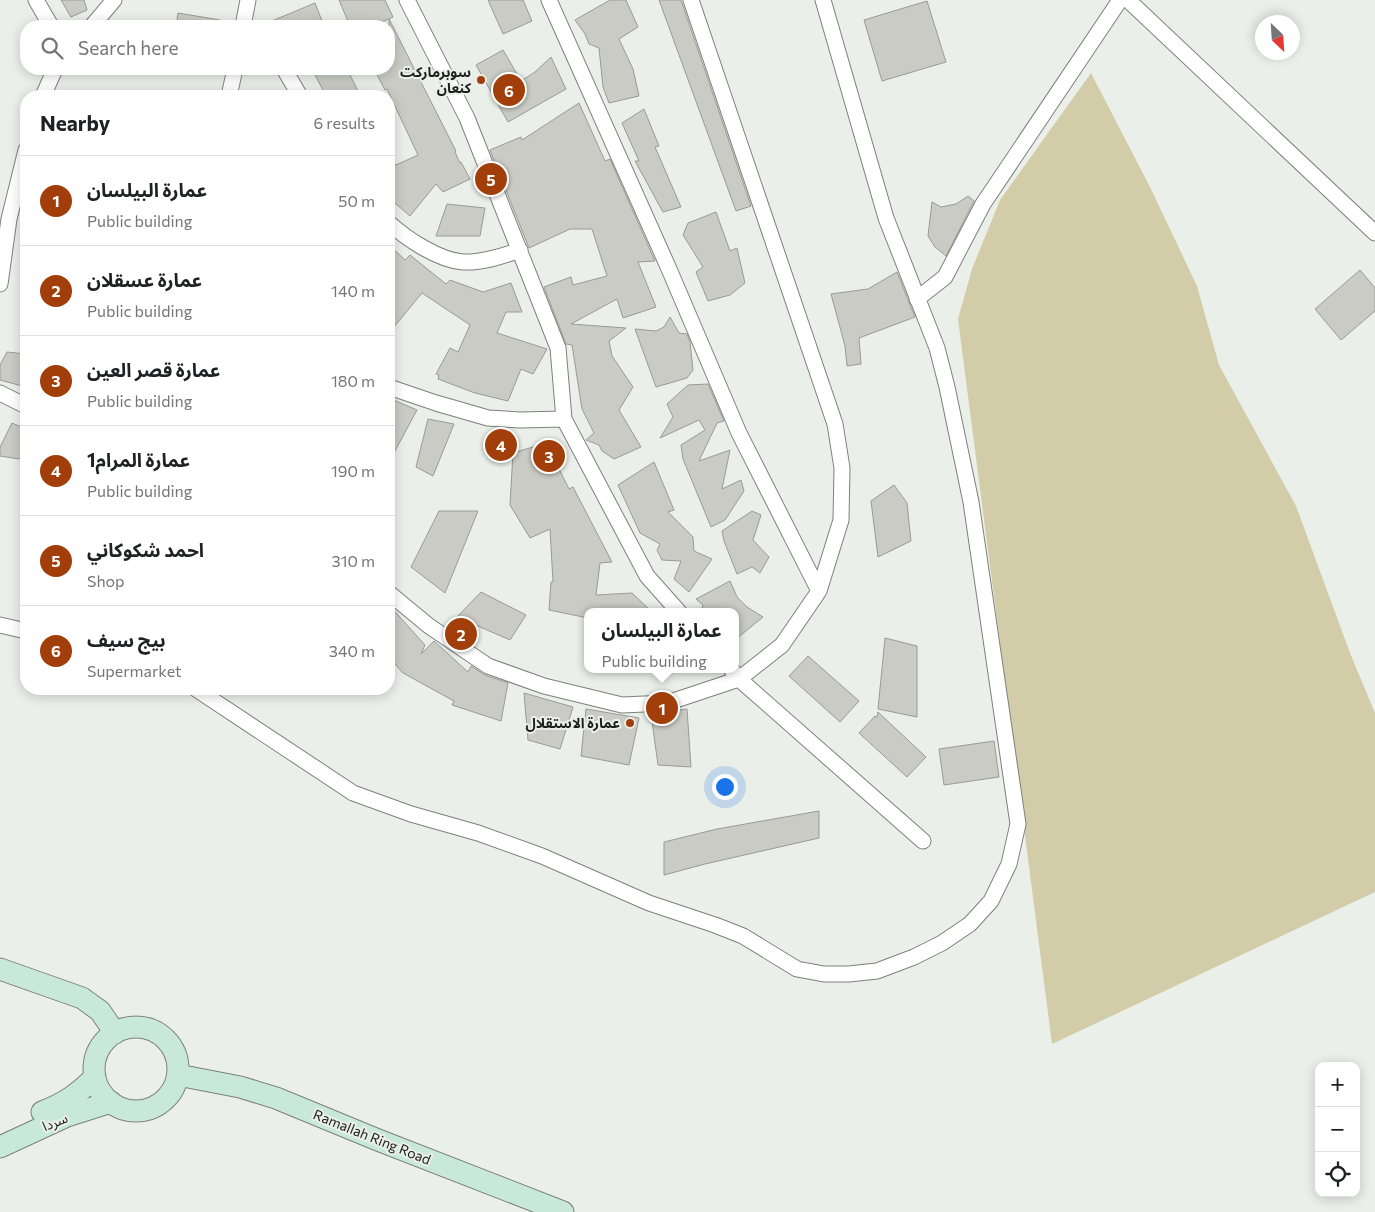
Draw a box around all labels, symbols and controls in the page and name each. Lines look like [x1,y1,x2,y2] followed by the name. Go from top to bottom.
[1255,15,1300,60] north arrow
[20,20,395,75] search box
[38,34,66,62] icon: search
[78,36,178,59] text: Search here
[400,63,472,96] place label: سوبرماركت كنعان
[493,71,525,109] pin: 6
[475,74,487,86] marker: سوبرماركت كنعان
[40,110,110,135] text: Nearby
[314,113,375,132] text: 6 results
[475,160,507,198] pin: 5
[87,178,207,201] text: عمارة البيلسان
[52,191,60,210] text: 1
[338,191,375,210] text: 50 m
[87,211,192,230] text: Public building
[87,268,202,291] text: عمارة عسقلان
[51,281,61,300] text: 2
[331,281,375,300] text: 140 m
[87,301,192,320] text: Public building
[87,358,220,381] text: عمارة قصر العين
[51,371,61,390] text: 3
[331,371,375,390] text: 180 m
[87,391,192,410] text: Public building
[485,426,517,464] pin: 4
[533,437,565,475] pin: 3
[87,448,190,471] text: عمارة المرام1
[51,461,61,480] text: 4
[331,461,375,480] text: 190 m
[87,481,192,500] text: Public building
[87,538,204,561] text: احمد شكوكاني
[51,551,61,570] text: 5
[332,551,375,570] text: 310 m
[87,571,125,590] text: Shop
[584,608,739,673] popup
[445,615,477,653] pin: 2
[602,618,722,641] text: عمارة البيلسان
[87,628,165,651] text: بيج سيف
[51,641,61,660] text: 6
[329,641,375,660] text: 340 m
[602,651,707,670] text: Public building
[87,661,182,680] text: Supermarket
[646,689,678,727] pin: 1
[526,714,620,732] place label: عمارة الاستقلال
[624,717,636,729] marker: عمارة الاستقلال
[712,774,738,800] your location
[1315,1062,1360,1197] map controls
[1315,1062,1360,1107] button: +
[311,1105,433,1168] street label: Ramallah Ring Road
[1315,1107,1360,1152] button: −
[40,1109,70,1135] street label: سردا
[1315,1152,1360,1197] button: locate

